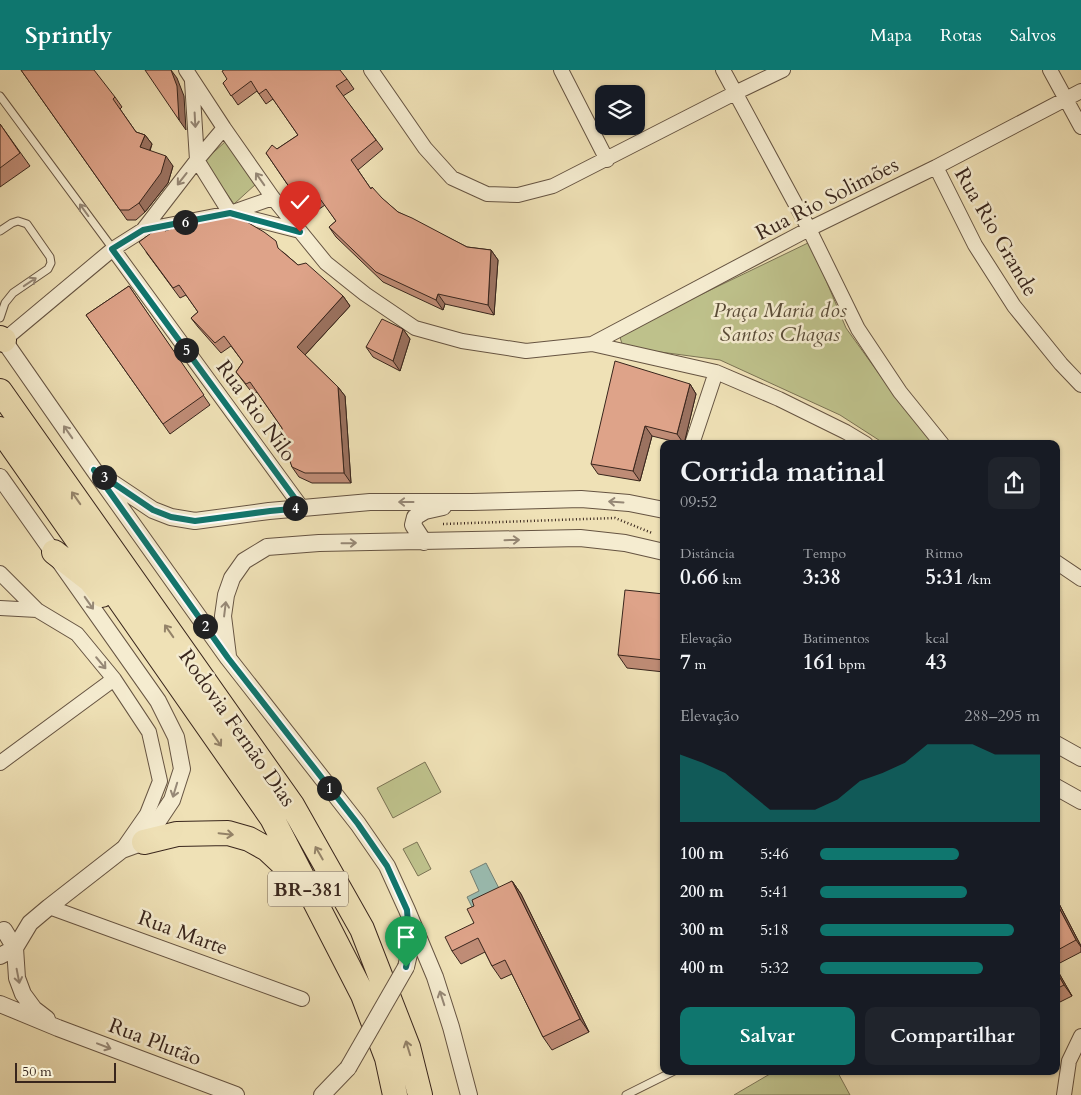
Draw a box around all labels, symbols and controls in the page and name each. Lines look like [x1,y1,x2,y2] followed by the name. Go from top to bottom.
[25,19,112,52] text: Sprintly
[870,23,912,48] text: Mapa
[940,23,982,48] text: Rotas
[1010,23,1056,48] text: Salvos
[595,85,645,135] map controls
[595,85,645,135] button: layers
[190,112,199,128] one-way arrow
[750,150,904,248] street label: Rua Rio Solimões
[947,162,1045,302] street label: Rua Rio Grande
[177,172,187,186] one-way arrow
[255,172,265,186] one-way arrow
[279,181,321,232] pin
[286,188,314,216] icon: check
[78,204,89,217] one-way arrow
[172,210,198,234] pin: 6
[182,213,189,232] text: 6
[22,277,36,287] one-way arrow
[713,296,847,349] park label: Praça Maria dos Santos Chagas
[174,338,198,362] pin: 5
[183,341,190,360] text: 5
[209,354,303,468] street label: Rua Rio Nilo
[63,426,73,440] one-way arrow
[680,453,885,491] text: Corrida matinal
[988,457,1040,509] button: share
[92,464,116,490] pin: 3
[101,468,108,487] text: 3
[680,491,717,513] text: 09:52
[71,492,81,506] one-way arrow
[282,496,308,520] pin: 4
[398,497,414,507] one-way arrow
[608,497,624,506] one-way arrow
[292,499,299,518] text: 4
[504,535,520,545] one-way arrow
[341,538,357,548] one-way arrow
[680,544,735,563] text: Distância
[803,544,846,563] text: Tempo
[925,544,963,563] text: Ritmo
[680,563,718,592] text: 0.66
[803,563,841,592] text: 3:38
[925,563,964,592] text: 5:31
[718,570,741,589] text: km
[964,570,991,589] text: /km
[84,595,94,609] one-way arrow
[220,602,230,618] one-way arrow
[192,614,218,638] pin: 2
[202,617,209,636] text: 2
[164,624,174,638] one-way arrow
[680,629,732,648] text: Elevação
[803,629,869,648] text: Batimentos
[925,629,949,648] text: kcal
[172,644,302,812] street label: Rodovia Fernão Dias
[680,648,691,677] text: 7
[803,648,835,677] text: 161
[925,648,947,677] text: 43
[691,655,706,674] text: m
[835,655,866,674] text: bpm
[95,656,106,669] one-way arrow
[680,705,739,727] text: Elevação
[964,705,1040,727] text: 288–295 m
[212,732,222,746] one-way arrow
[316,776,342,800] pin: 1
[326,779,333,798] text: 1
[170,782,180,798] one-way arrow
[218,829,234,839] one-way arrow
[680,843,724,865] text: 100 m
[760,843,789,865] text: 5:46
[314,845,324,860] one-way arrow
[268,872,348,906] road number: BR-381
[680,881,724,903] text: 200 m
[760,881,789,903] text: 5:41
[134,903,232,963] street label: Rua Marte
[385,916,427,967] pin
[680,919,724,941] text: 300 m
[760,919,789,941] text: 5:18
[392,923,420,951] icon: arrive
[680,957,724,979] text: 400 m
[760,957,789,979] text: 5:32
[13,967,23,983] one-way arrow
[436,990,446,1006] one-way arrow
[680,1007,855,1065] button: Salvar
[865,1007,1040,1065] button: Compartilhar
[104,1011,206,1073] street label: Rua Plutão
[402,1040,412,1056] one-way arrow
[96,1042,111,1051] one-way arrow
[15,1060,116,1083] scale bar
[22,1062,52,1081] text: 50 m

